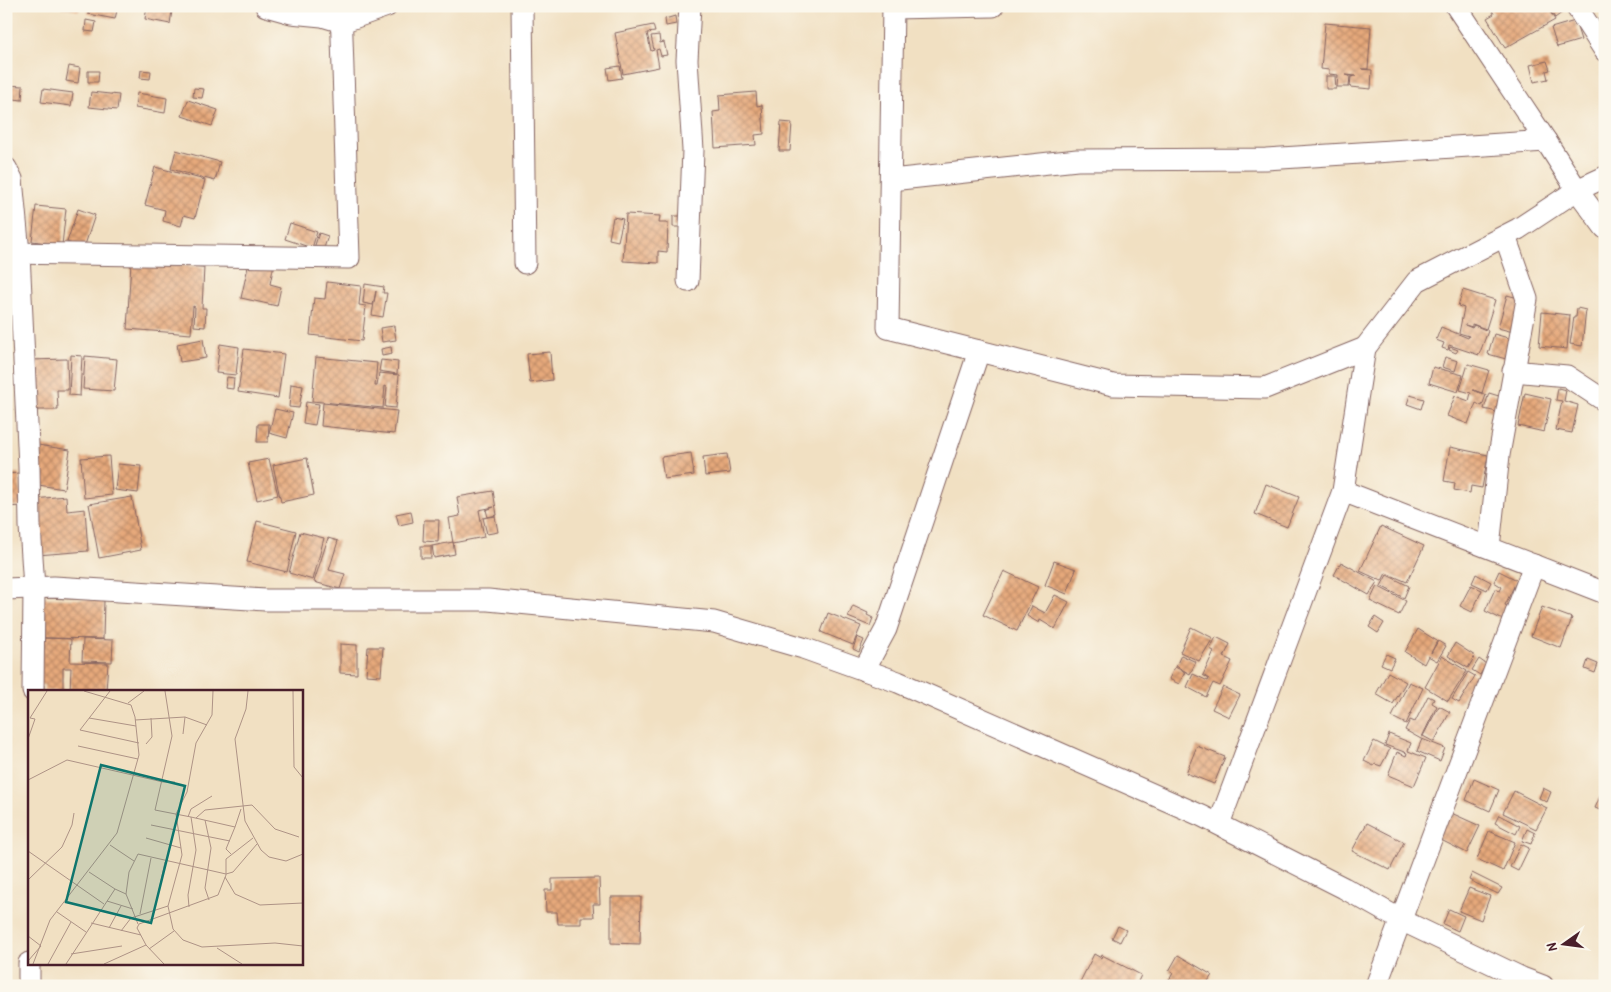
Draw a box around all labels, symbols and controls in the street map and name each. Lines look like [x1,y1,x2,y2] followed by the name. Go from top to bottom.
[28,690,302,964] inset map
[1538,920,1588,970] north arrow
[1541,941,1561,953] text: N

